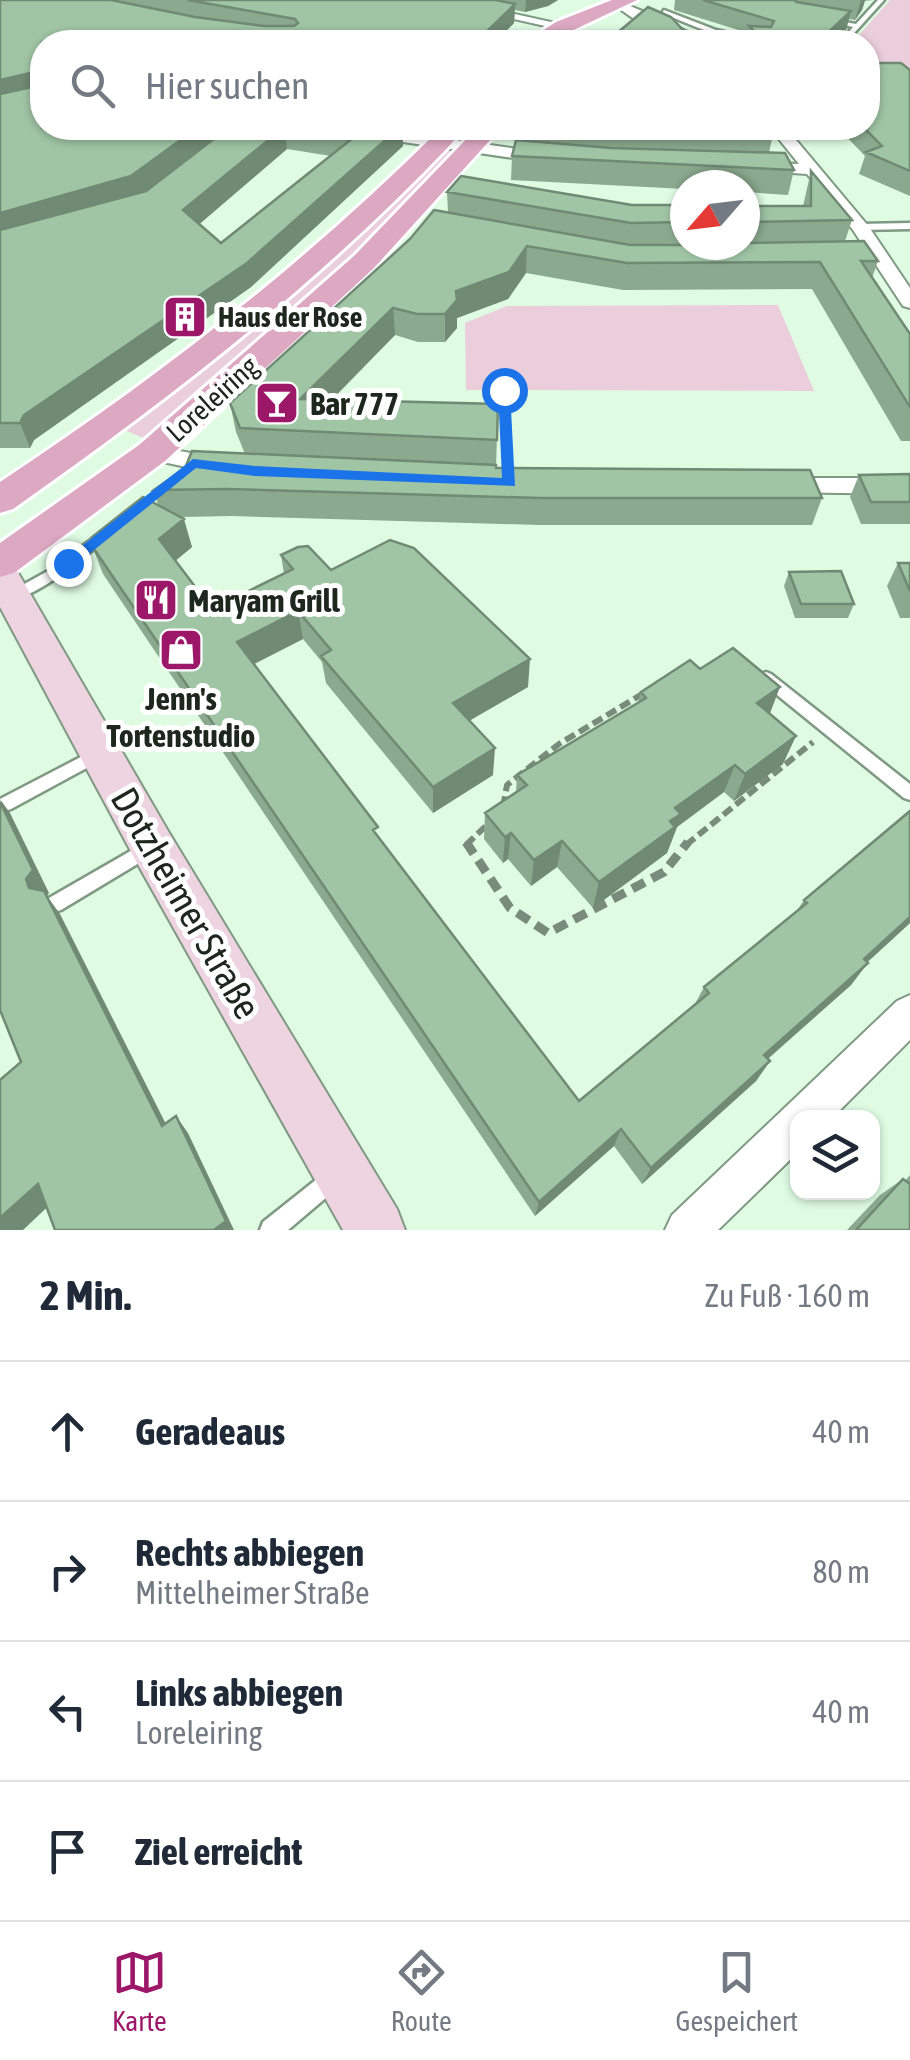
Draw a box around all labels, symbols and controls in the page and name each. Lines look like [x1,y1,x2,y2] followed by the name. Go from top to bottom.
[30,30,880,140] search box
[65,58,120,113] icon: search
[145,64,309,107] text: Hier suchen
[670,170,760,260] north arrow
[162,294,208,340] building icon: Haus der Rose
[218,301,362,333] place label: Haus der Rose
[160,350,264,448] street label: Loreleiring
[482,368,528,414] route start
[254,380,300,426] bar icon: Bar 777
[310,385,399,422] place label: Bar 777
[46,541,92,587] route end
[133,577,179,623] restaurant icon: Maryam Grill
[188,582,340,619] place label: Maryam Grill
[158,627,204,673] shop icon: Jenn's Tortenstudio
[107,680,255,754] place label: Jenn's Tortenstudio
[103,780,269,1026] street label: Dotzheimer Straße
[790,1110,880,1200] map controls
[790,1110,880,1200] button: layers
[40,1271,131,1319] text: 2 Min.
[705,1277,870,1314] text: Zu Fuß · 160 m
[40,1404,95,1459] icon: ahead
[135,1410,285,1453] text: Geradeaus
[812,1413,870,1450] text: 40 m
[135,1531,364,1574] text: Rechts abbiegen
[40,1544,95,1599] icon: right
[812,1553,870,1590] text: 80 m
[135,1574,370,1611] text: Mittelheimer Straße
[135,1671,343,1714] text: Links abbiegen
[40,1684,95,1739] icon: left
[812,1693,870,1730] text: 40 m
[135,1714,263,1751] text: Loreleiring
[40,1824,95,1879] icon: arrive
[135,1830,302,1873] text: Ziel erreicht
[112,1945,167,2037] tab: Karte
[391,1945,452,2037] tab: Route
[676,1945,798,2037] tab: Gespeichert

